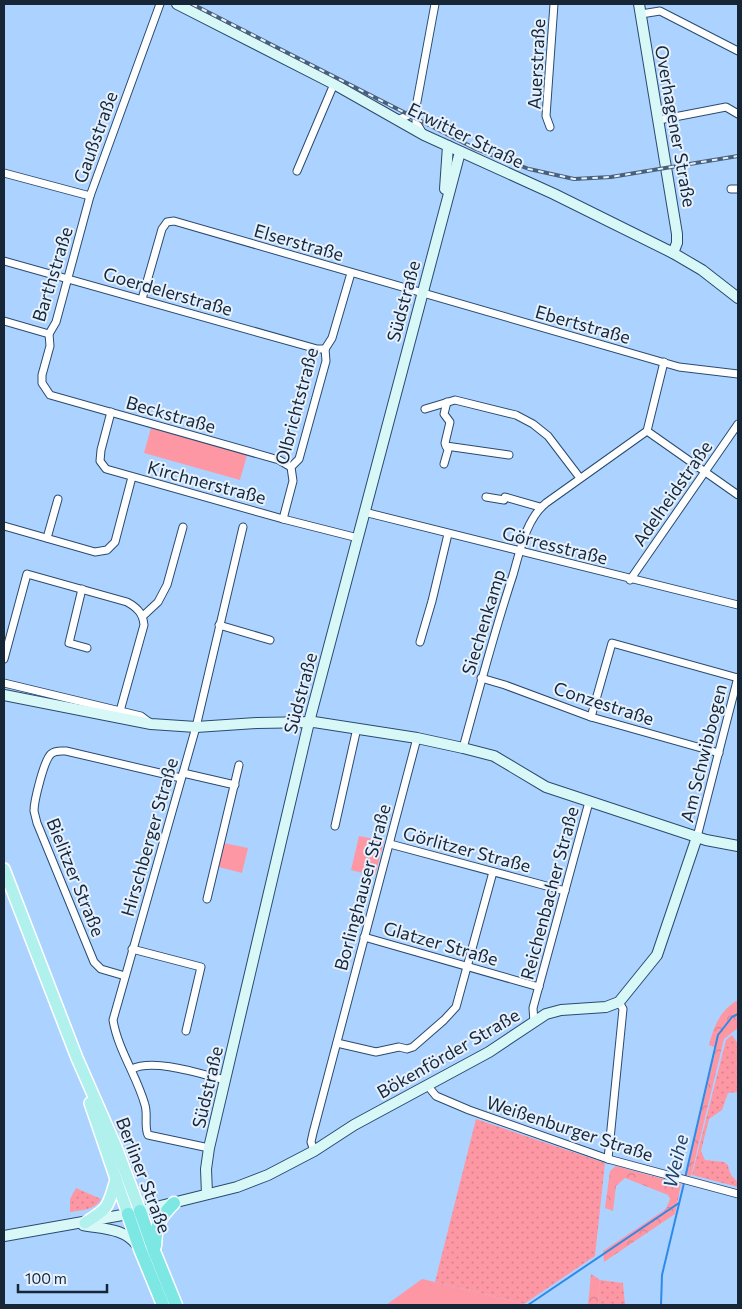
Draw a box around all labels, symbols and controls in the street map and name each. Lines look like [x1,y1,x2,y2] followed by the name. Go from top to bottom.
[523,18,549,110] street label: Auerstraße
[651,43,701,209] street label: Overhagener Straße
[68,88,122,186] street label: Gaußstraße
[404,97,528,173] street label: Erwitter Straße
[252,219,346,265] street label: Elserstraße
[27,224,77,324] street label: Barthstraße
[382,258,424,344] street label: Südstraße
[101,262,235,320] street label: Goerdelerstraße
[533,300,633,348] street label: Ebertstraße
[270,345,322,467] street label: Olbrichtstraße
[124,391,218,437] street label: Beckstraße
[628,436,716,550] street label: Adelheidstraße
[145,456,269,508] street label: Kirchnerstraße
[500,521,610,569] street label: Görresstraße
[457,567,509,677] street label: Siechenkamp
[279,650,321,736] street label: Südstraße
[551,676,657,730] street label: Conzestraße
[675,682,731,824] street label: Am Schwibbogen
[116,755,182,919] street label: Hirschberger Straße
[329,801,395,973] street label: Borlinghauser Straße
[515,804,583,982] street label: Reichenbacher Straße
[42,814,110,940] street label: Bielitzer Straße
[401,821,533,877] street label: Görlitzer Straße
[381,916,501,970] street label: Glatzer Straße
[373,1003,523,1103] street label: Bökenförder Straße
[187,1044,227,1130] street label: Südstraße
[484,1091,656,1165] street label: Weißenburger Straße
[112,1114,176,1236] street label: Berliner Straße
[658,1132,692,1190] water label: Weihe
[18,1262,106,1294] scale bar
[25,1269,67,1287] text: 100 m

